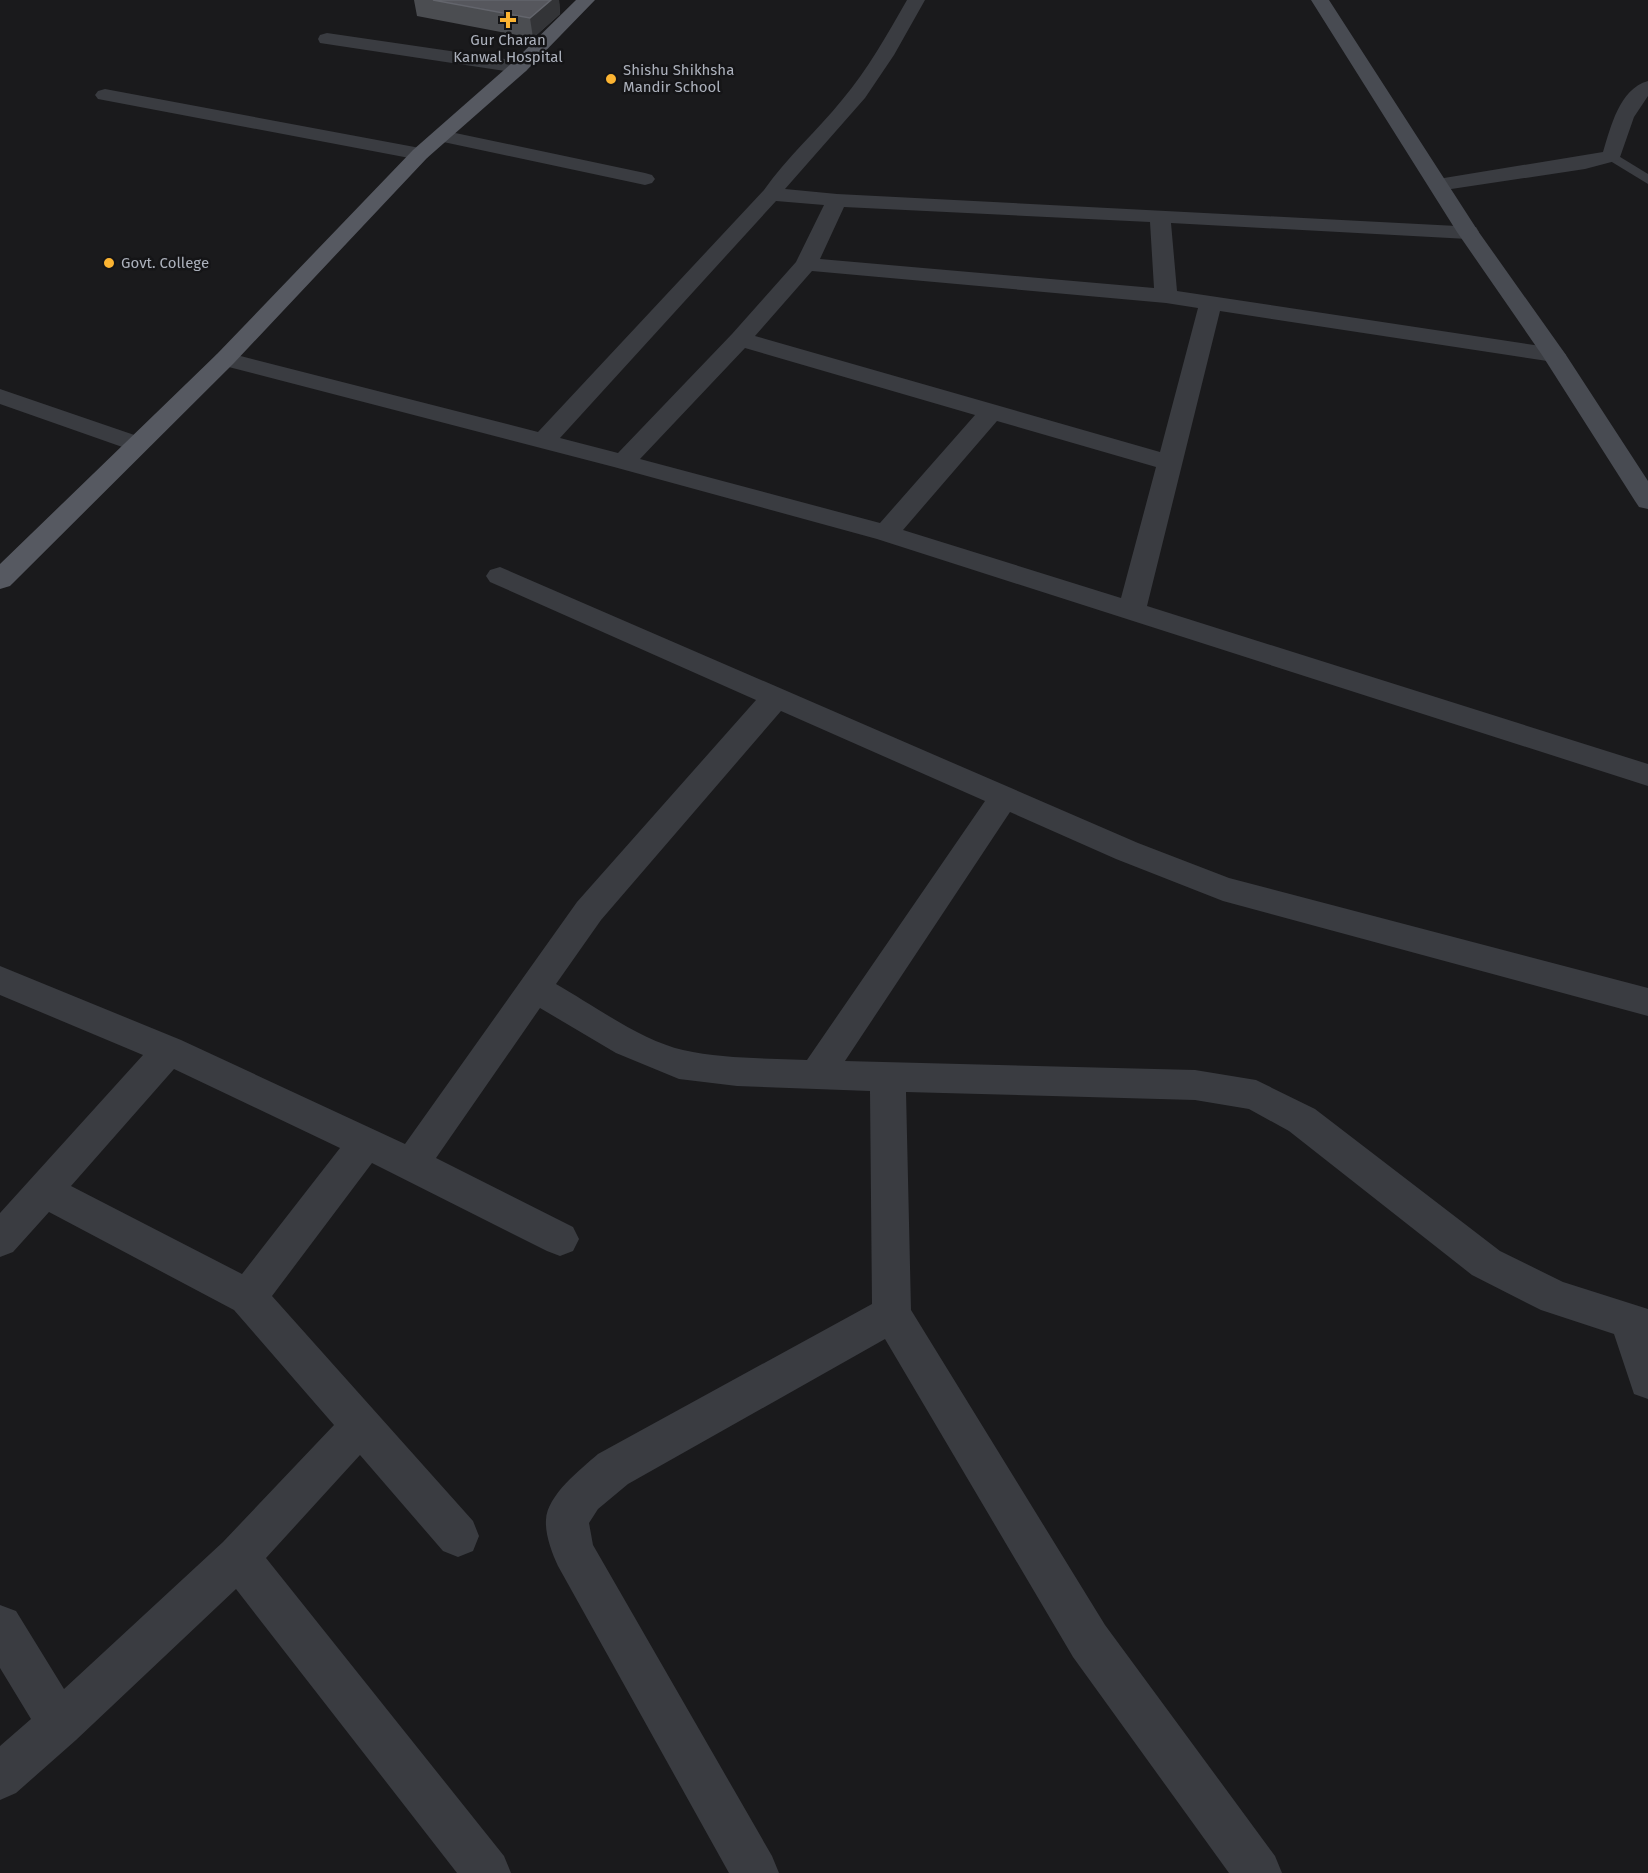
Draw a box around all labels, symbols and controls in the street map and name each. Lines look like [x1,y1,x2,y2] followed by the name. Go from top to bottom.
[499,11,517,29] marker: Gur Charan Kanwal Hospital
[453,31,563,66] place label: Gur Charan Kanwal Hospital
[623,61,734,96] place label: Shishu Shikhsha Mandir School
[604,72,618,86] marker: Shishu Shikhsha Mandir School
[121,254,209,272] place label: Govt. College
[102,256,116,270] marker: Govt. College

